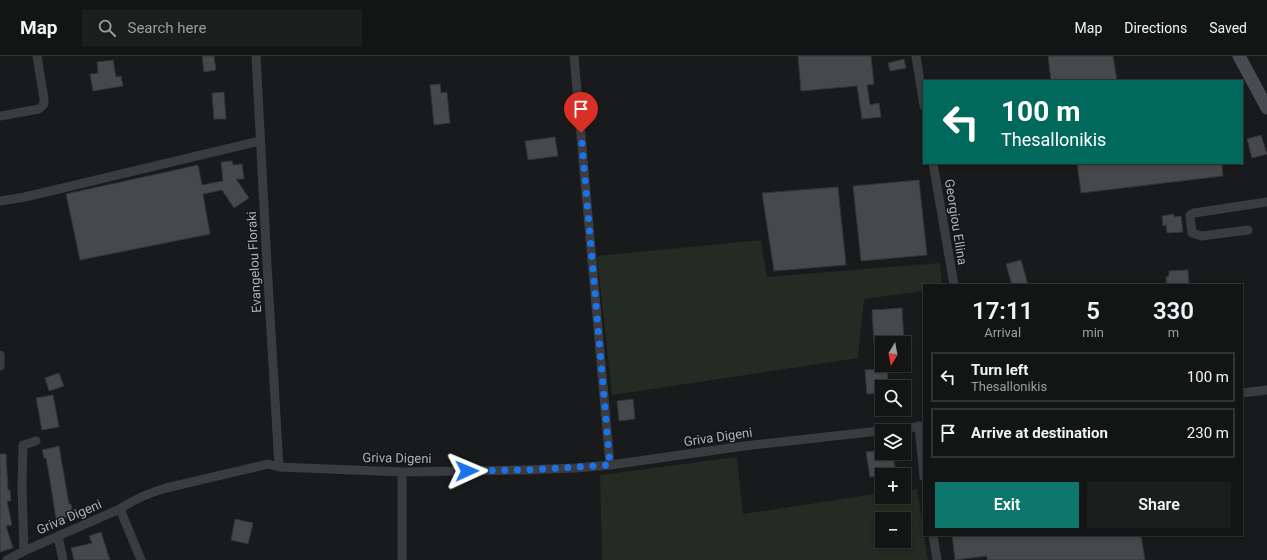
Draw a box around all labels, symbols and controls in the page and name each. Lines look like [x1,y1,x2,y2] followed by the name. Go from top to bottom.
[82,10,362,46] search box
[20,16,58,39] text: Map
[96,17,118,39] icon: search
[128,19,206,37] text: Search here
[1075,20,1102,36] text: Map
[1124,20,1187,36] text: Directions
[1209,20,1247,36] text: Saved
[564,92,598,133] pin
[1001,95,1080,128] text: 100 m
[935,96,987,148] icon: left
[570,98,592,120] icon: arrive
[1001,129,1106,150] text: Thesallonikis
[942,178,970,266] street label: Georgiou Ellina
[244,211,264,313] street label: Evangelou Floraki
[972,297,1033,325] text: 17:11
[1086,297,1100,325] text: 5
[1153,297,1194,325] text: 330
[984,325,1021,340] text: Arrival
[1082,325,1104,340] text: min
[1168,325,1179,340] text: m
[875,336,911,372] north arrow
[875,336,911,548] map controls
[971,361,1028,379] text: Turn left
[937,366,959,388] icon: left
[1187,368,1229,386] text: 100 m
[971,379,1047,394] text: Thesallonikis
[875,380,911,416] button: search
[937,422,959,444] icon: arrive
[875,424,911,460] button: layers
[971,424,1108,442] text: Arrive at destination
[1187,424,1229,442] text: 230 m
[683,425,753,449] street label: Griva Digeni
[362,450,432,466] street label: Griva Digeni
[446,450,488,492] position arrow
[875,468,911,504] button: +
[935,482,1079,528] button: Exit
[1087,482,1231,528] button: Share
[34,497,104,537] street label: Griva Digeni
[875,512,911,548] button: −

